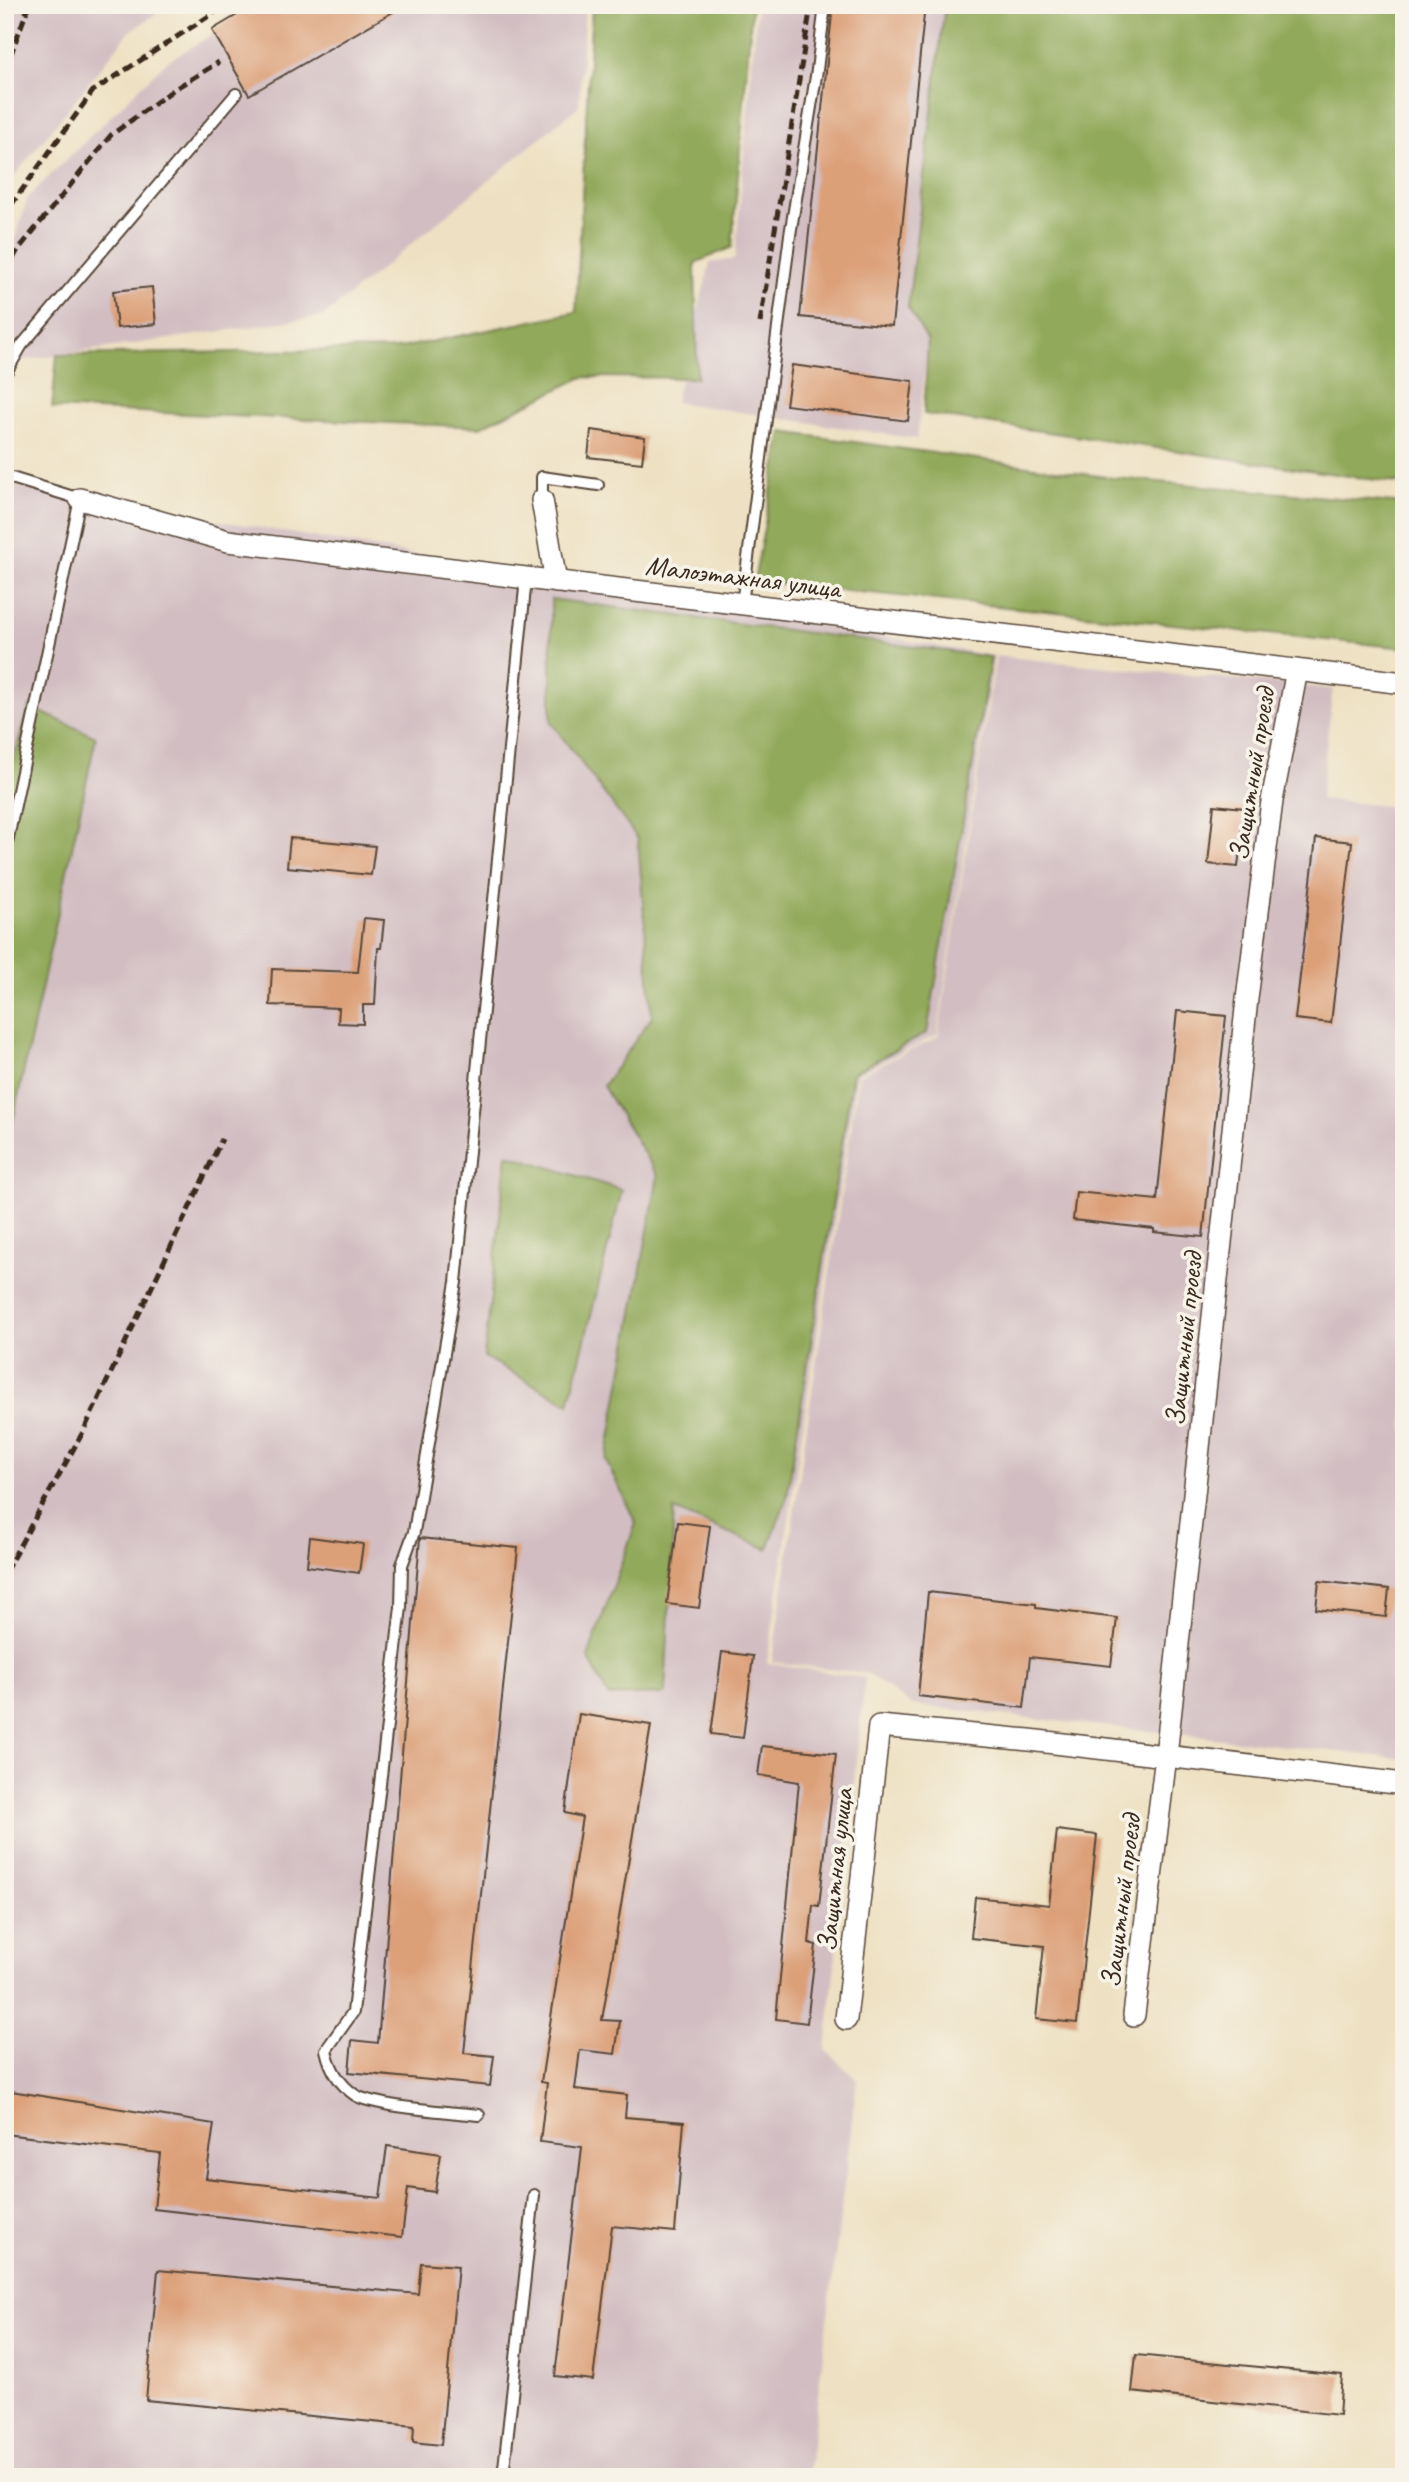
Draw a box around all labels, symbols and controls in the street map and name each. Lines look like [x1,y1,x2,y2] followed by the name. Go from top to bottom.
[644,547,845,606] street label: Малоэтажная улица
[1221,682,1283,863] street label: Защитный проезд
[1157,1247,1210,1428] street label: Защитный проезд
[809,1785,861,1953] street label: Защитная улица
[1092,1809,1149,1990] street label: Защитный проезд

